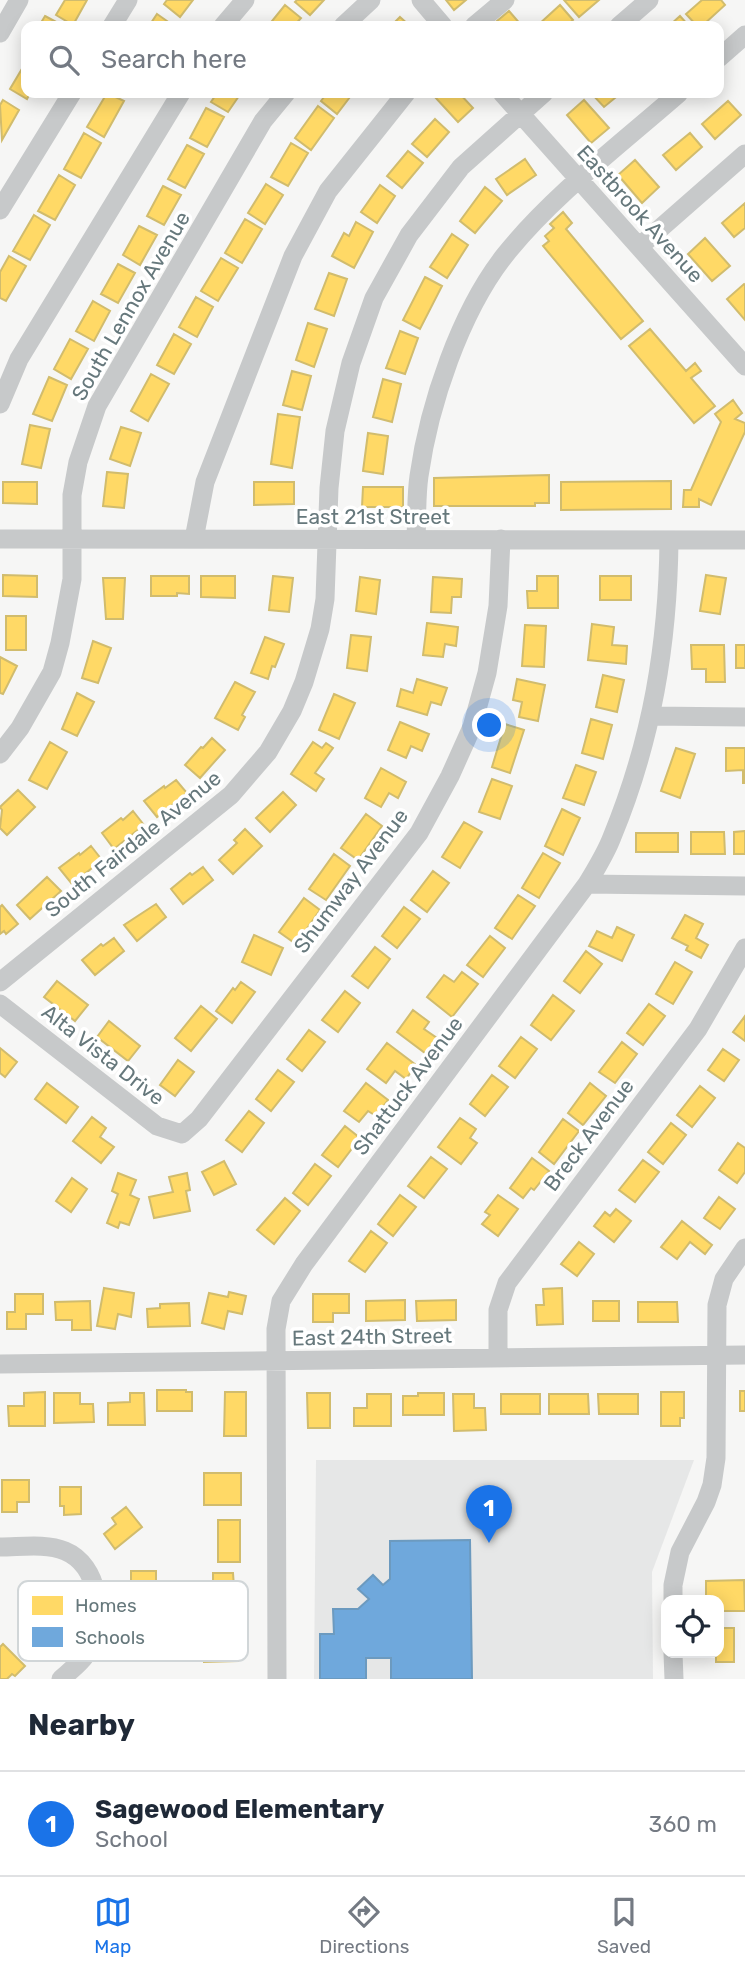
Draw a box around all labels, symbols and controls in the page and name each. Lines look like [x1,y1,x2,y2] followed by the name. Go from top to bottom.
[21,21,724,98] search box
[45,41,83,79] icon: search
[101,44,247,75] text: Search here
[572,140,709,288] street label: Eastbrook Avenue
[66,207,195,405] street label: South Lennox Avenue
[296,504,450,529] street label: East 21st Street
[472,708,506,742] your location
[40,765,226,922] street label: South Fairdale Avenue
[288,804,413,958] street label: Shumway Avenue
[37,999,170,1110] street label: Alta Vista Drive
[347,1012,468,1160] street label: Shattuck Avenue
[538,1074,639,1196] street label: Breck Avenue
[292,1323,452,1350] street label: East 24th Street
[466,1485,512,1543] pin: 1
[18,1581,248,1661] legend
[75,1594,137,1617] text: Homes
[661,1595,724,1658] map controls
[661,1595,724,1658] button: locate
[75,1626,145,1649] text: Schools
[28,1707,135,1743] text: Nearby
[95,1794,384,1825] text: Sagewood Elementary
[45,1810,57,1838] text: 1
[649,1810,717,1838] text: 360 m
[95,1825,168,1853] text: School
[94,1893,132,1958] tab: Map
[319,1893,409,1958] tab: Directions
[597,1893,651,1958] tab: Saved

